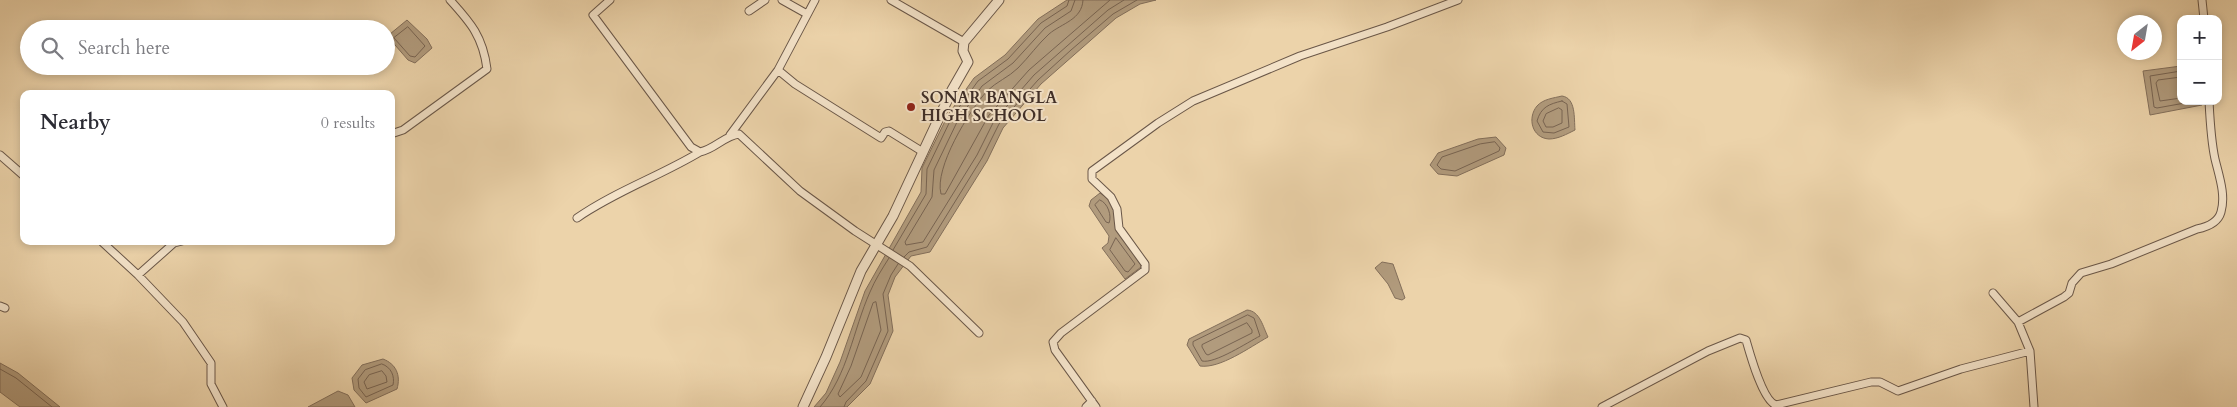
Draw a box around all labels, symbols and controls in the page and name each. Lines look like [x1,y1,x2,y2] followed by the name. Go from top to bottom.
[2117,15,2162,60] north arrow
[2177,15,2222,105] map controls
[2177,15,2222,60] button: +
[20,20,395,75] search box
[38,34,66,62] icon: search
[78,35,170,61] text: Search here
[2177,60,2222,105] button: −
[921,87,1057,127] place label: SONAR BANGLA HIGH SCHOOL
[905,101,917,113] marker: SONAR BANGLA HIGH SCHOOL
[40,108,111,137] text: Nearby
[321,112,375,134] text: 0 results

